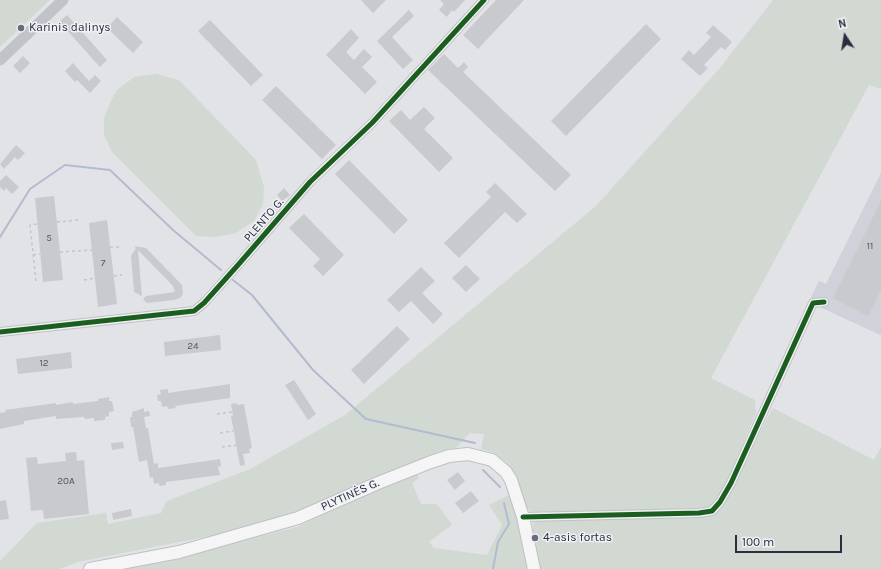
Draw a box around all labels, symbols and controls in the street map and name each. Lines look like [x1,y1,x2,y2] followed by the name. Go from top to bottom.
[825,16,865,56] north arrow
[837,17,848,31] text: N
[29,21,111,35] place label: Karinis dalinys
[16,23,26,33] marker: Karinis dalinys
[241,195,287,245] street label: PLENTO G.
[46,232,52,244] house number: 5
[867,240,873,252] house number: 11
[101,257,105,269] house number: 7
[187,340,199,352] house number: 24
[39,357,49,369] house number: 12
[57,475,75,487] house number: 20A
[319,476,381,514] street label: PLYTINĖS G.
[737,527,844,553] scale bar
[543,531,612,545] place label: 4-asis fortas
[530,533,540,543] marker: 4-asis fortas
[742,535,774,549] text: 100 m

